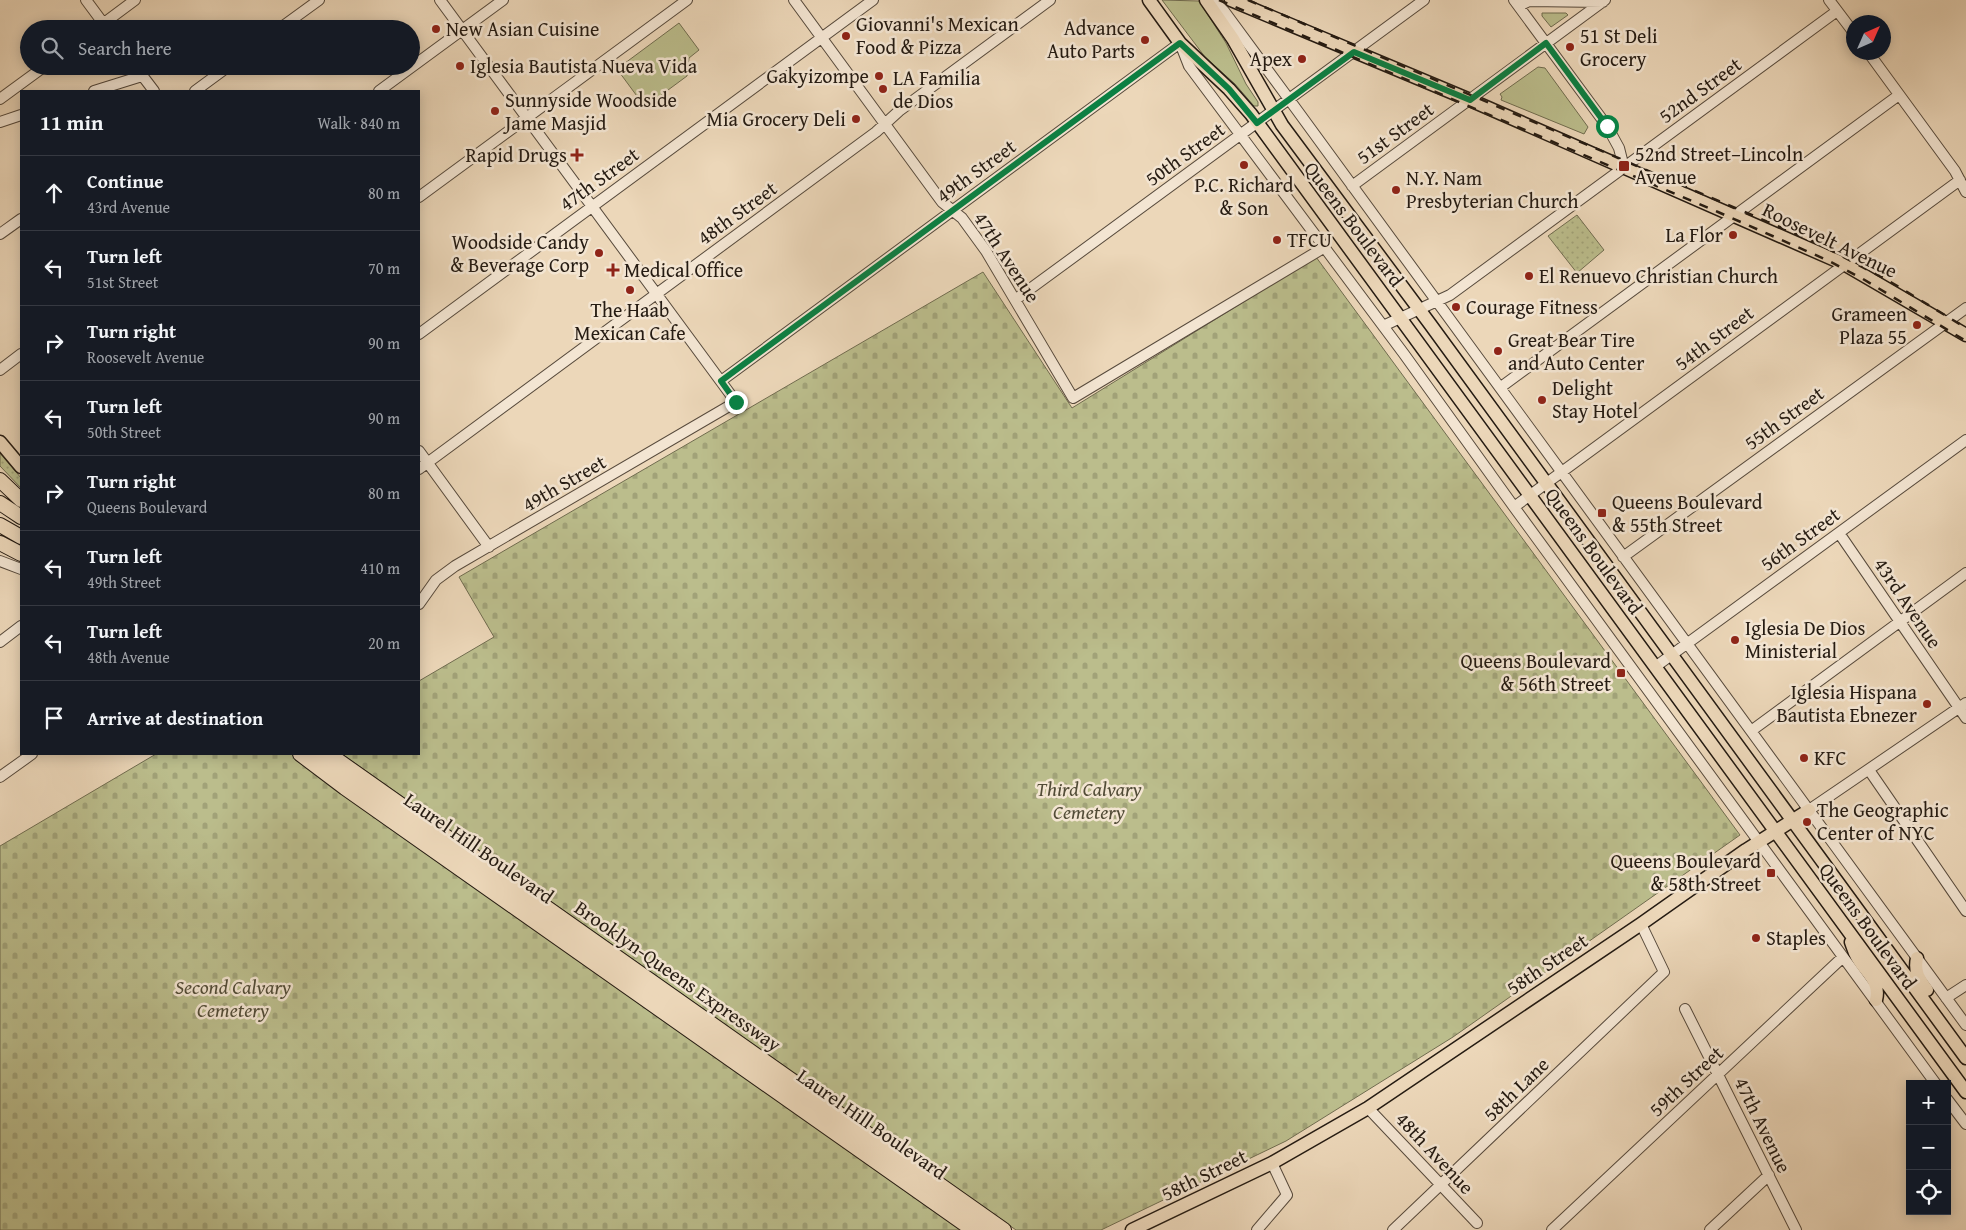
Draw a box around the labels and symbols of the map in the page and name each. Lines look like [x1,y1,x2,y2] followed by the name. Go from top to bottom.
[856,9,1019,61] place label: Giovanni's Mexican Food & Pizza
[1047,13,1135,65] place label: Advance Auto Parts
[446,14,599,43] place label: New Asian Cuisine
[1846,15,1891,60] north arrow
[1580,21,1658,73] place label: 51 St Deli Grocery
[430,23,442,35] marker: New Asian Cuisine
[840,30,852,42] marker: Giovanni's Mexican Food & Pizza
[1139,34,1151,46] marker: Advance Auto Parts
[1564,41,1576,53] marker: 51 St Deli Grocery
[1250,44,1293,73] place label: Apex
[1652,50,1747,130] street label: 52nd Street
[470,51,698,80] place label: Iglesia Bautista Nueva Vida
[1296,53,1308,65] marker: Apex
[454,60,466,72] marker: Iglesia Bautista Nueva Vida
[767,61,869,90] place label: Gakyizompe
[893,63,981,115] place label: LA Familia de Dios
[873,70,885,82] marker: Gakyizompe
[877,83,889,95] marker: LA Familia de Dios
[502,85,677,137] place label: Sunnyside Woodside Jame Masjid
[1350,95,1439,171] street label: 51st Street
[707,104,846,133] place label: Mia Grocery Deli
[489,105,501,117] marker: Sunnyside Woodside Jame Masjid
[850,113,862,125] marker: Mia Grocery Deli
[1139,115,1231,193] street label: 50th Street
[1596,115,1619,138] route start
[930,132,1022,210] street label: 49th Street
[1635,139,1803,191] place label: 52nd Street–Lincoln Avenue
[465,140,567,169] place label: Rapid Drugs
[553,140,645,218] street label: 47th Street
[571,149,583,161] marker: Rapid Drugs
[1298,155,1411,293] street label: Queens Boulevard
[1238,159,1250,171] marker: P.C. Richard & Son
[1617,159,1631,173] marker: 52nd Street–Lincoln Avenue
[1406,163,1578,215] place label: N.Y. Nam Presbyterian Church
[1195,170,1294,222] place label: P.C. Richard & Son
[691,174,783,252] street label: 48th Street
[1390,184,1402,196] marker: N.Y. Nam Presbyterian Church
[1758,194,1902,285] street label: Roosevelt Avenue
[967,205,1048,308] street label: 47th Avenue
[1666,220,1723,249] place label: La Flor
[1287,225,1332,254] place label: TFCU
[450,227,589,279] place label: Woodside Candy & Beverage Corp
[1727,229,1739,241] marker: La Flor
[1271,234,1283,246] marker: TFCU
[593,247,605,259] marker: Woodside Candy & Beverage Corp
[624,255,743,284] place label: Medical Office
[1539,261,1778,290] place label: El Renuevo Christian Church
[606,263,620,277] marker: Medical Office
[1523,270,1535,282] marker: El Renuevo Christian Church
[624,284,636,296] marker: The Haab Mexican Cafe
[1466,292,1598,321] place label: Courage Fitness
[574,295,686,347] place label: The Haab Mexican Cafe
[1668,298,1759,377] street label: 54th Street
[1831,299,1907,351] place label: Grameen Plaza 55
[1450,301,1462,313] marker: Courage Fitness
[1911,319,1923,331] marker: Grameen Plaza 55
[1508,325,1645,377] place label: Great Bear Tire and Auto Center
[1492,345,1504,357] marker: Great Bear Tire and Auto Center
[1552,373,1639,425] place label: Delight Stay Hotel
[1738,379,1830,457] street label: 55th Street
[725,391,748,414] route end
[1536,394,1548,406] marker: Delight Stay Hotel
[516,447,611,518] street label: 49th Street
[1538,481,1651,620] street label: Queens Boulevard
[1612,487,1763,539] place label: Queens Boulevard & 55th Street
[1754,500,1846,578] street label: 56th Street
[1596,507,1608,519] marker: Queens Boulevard & 55th Street
[1867,552,1949,654] street label: 43rd Avenue
[1745,613,1865,665] place label: Iglesia De Dios Ministerial
[1729,634,1741,646] marker: Iglesia De Dios Ministerial
[1461,646,1611,698] place label: Queens Boulevard & 56th Street
[1615,667,1627,679] marker: Queens Boulevard & 56th Street
[1776,677,1918,729] place label: Iglesia Hispana Bautista Ebnezer
[1921,698,1933,710] marker: Iglesia Hispana Bautista Ebnezer
[1814,743,1847,772] place label: KFC
[1798,752,1810,764] marker: KFC
[1036,774,1142,826] park label: Third Calvary Cemetery
[398,785,560,910] street label: Laurel Hill Boulevard
[1817,795,1949,847] place label: The Geographic Center of NYC
[1801,816,1813,828] marker: The Geographic Center of NYC
[1611,846,1761,898] place label: Queens Boulevard & 58th Street
[1812,856,1925,995] street label: Queens Boulevard
[1765,867,1777,879] marker: Queens Boulevard & 58th Street
[569,893,788,1058] street label: Brooklyn-Queens Expressway
[1766,923,1826,952] place label: Staples
[1500,926,1593,1001] street label: 58th Street
[1750,932,1762,944] marker: Staples
[175,972,291,1024] park label: Second Calvary Cemetery
[1642,1038,1729,1123] street label: 59th Street
[1476,1050,1555,1127] street label: 58th Lane
[791,1061,953,1186] street label: Laurel Hill Boulevard
[1728,1072,1799,1178] street label: 47th Avenue
[1389,1105,1481,1200] street label: 48th Avenue
[1156,1141,1252,1208] street label: 58th Street

